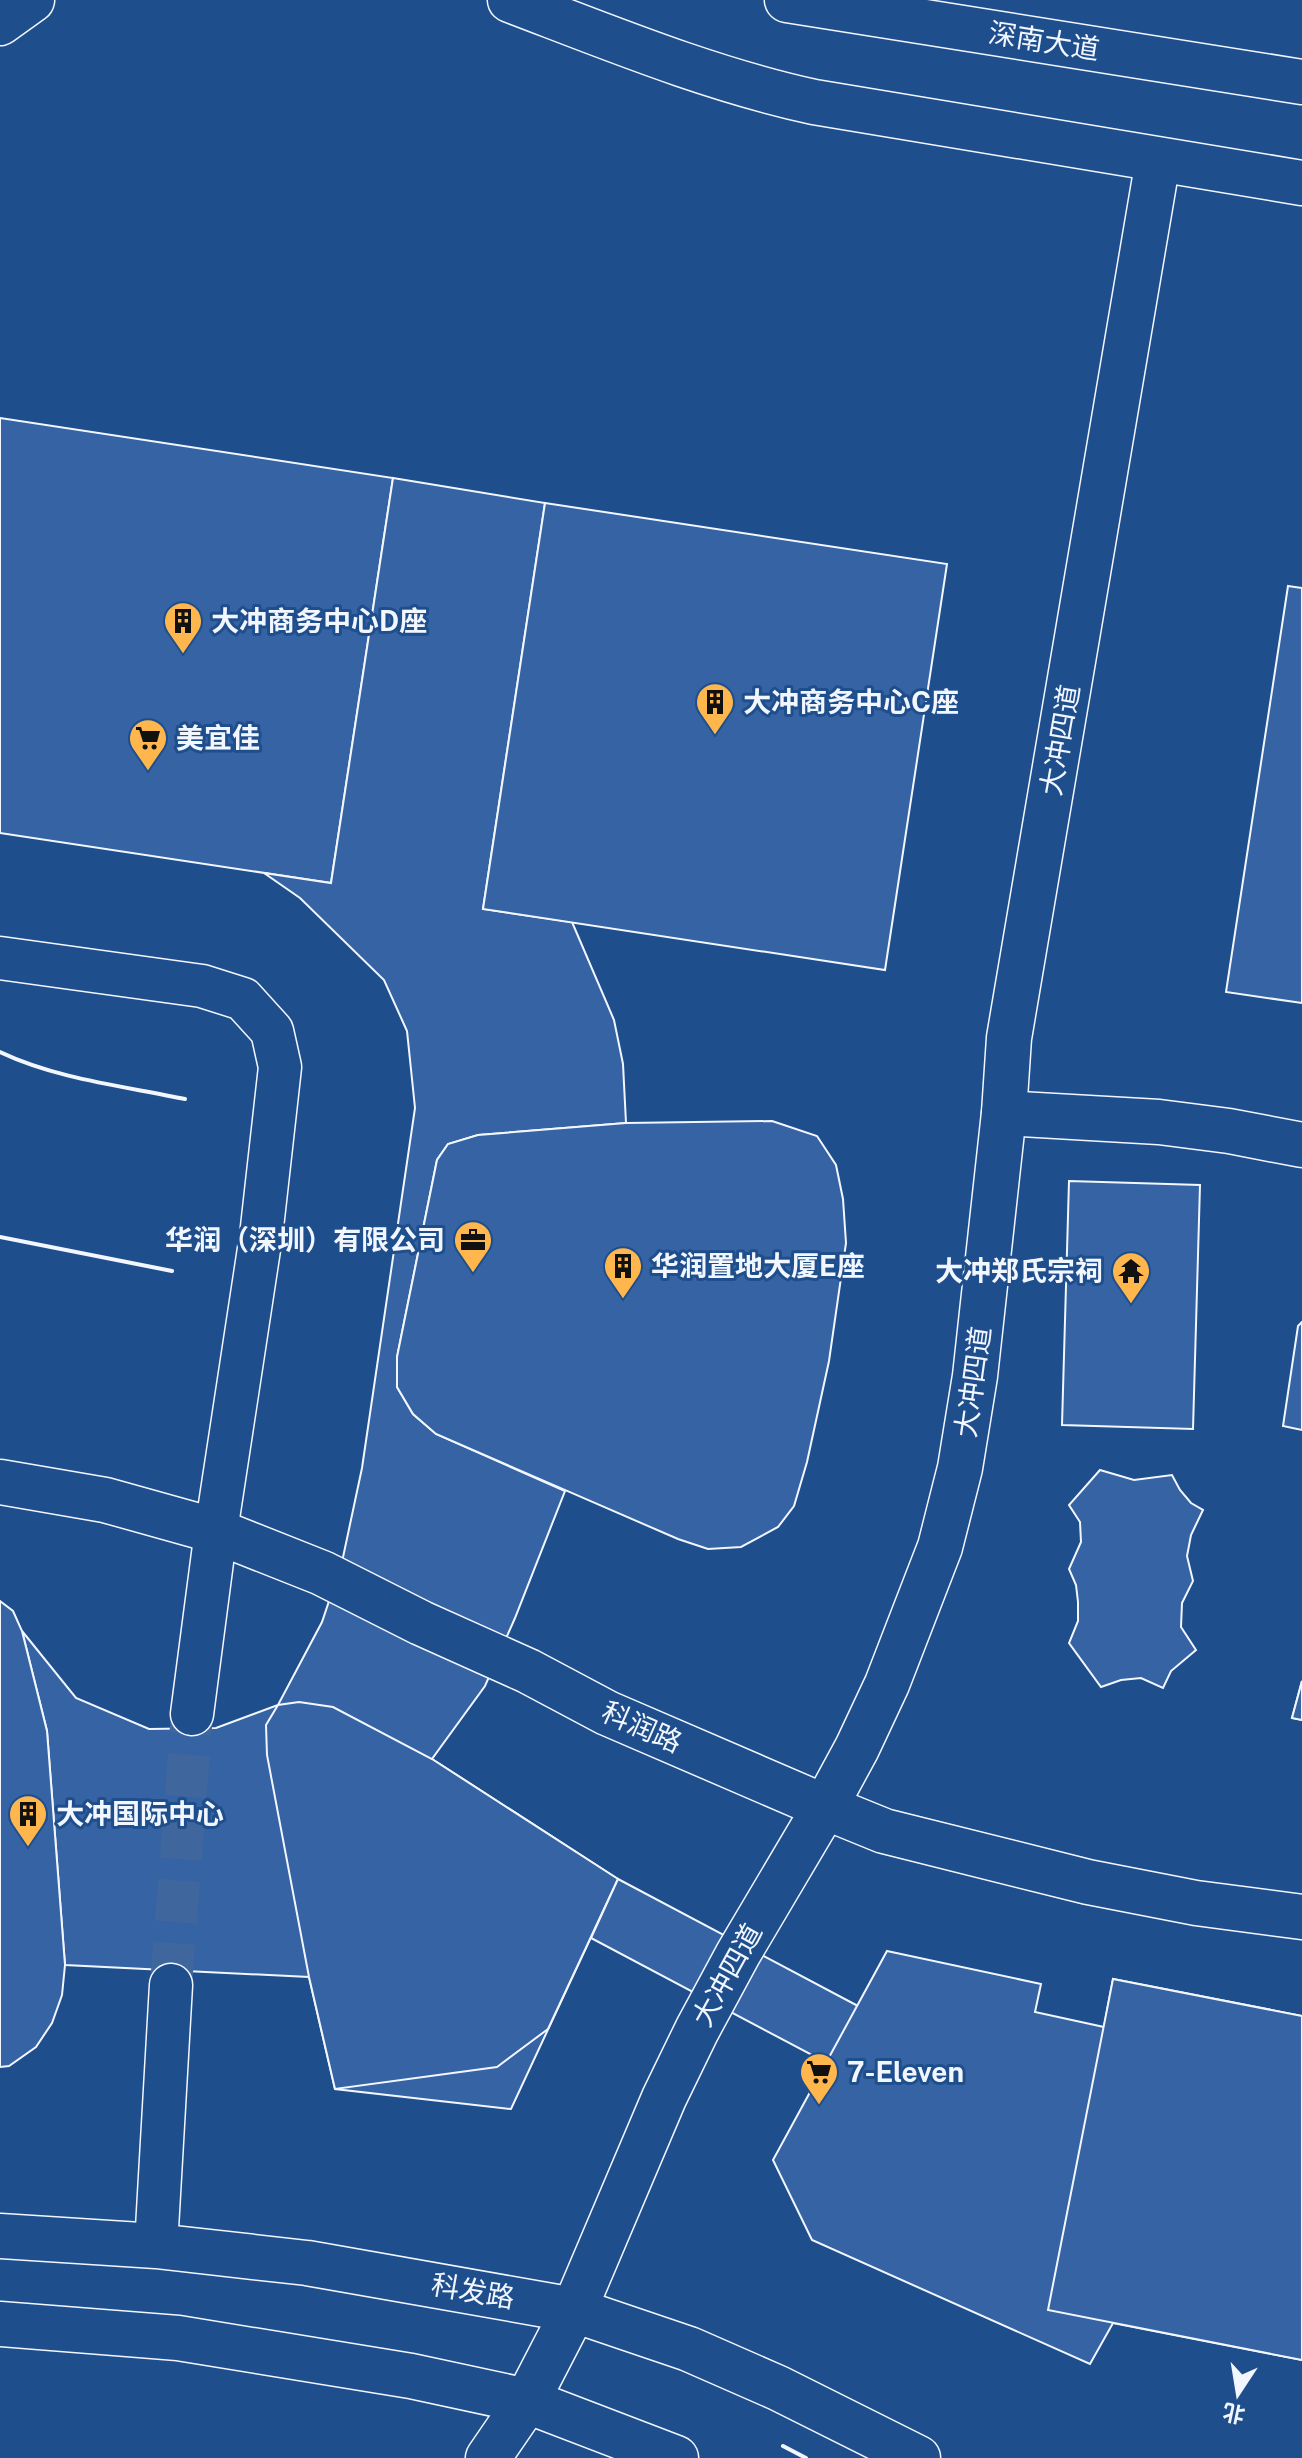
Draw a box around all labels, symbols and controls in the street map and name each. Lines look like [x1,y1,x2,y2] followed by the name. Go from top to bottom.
[986,15,1102,66] street label: 深南大道
[162,600,204,655] building icon: 大冲商务中心D座
[211,604,427,637] place label: 大冲商务中心D座
[694,681,736,736] building icon: 大冲商务中心C座
[1034,682,1085,798] street label: 大冲四道
[743,685,959,718] place label: 大冲商务中心C座
[127,717,169,772] supermarket icon: 美宜佳
[176,721,260,754] place label: 美宜佳
[452,1219,494,1274] office icon: 华润（深圳）有限公司
[165,1223,445,1256] place label: 华润（深圳）有限公司
[602,1245,644,1300] building icon: 华润置地大厦E座
[651,1249,865,1282] place label: 华润置地大厦E座
[1110,1250,1152,1305] temple icon: 大冲郑氏宗祠
[935,1254,1103,1287] place label: 大冲郑氏宗祠
[948,1324,997,1440] street label: 大冲四道
[597,1694,687,1759] street label: 科润路
[7,1793,49,1848] building icon: 大冲国际中心
[56,1797,224,1830] place label: 大冲国际中心
[685,1918,768,2032] street label: 大冲四道
[798,2051,840,2106] supermarket icon: 7-Eleven
[847,2055,964,2088] place label: 7-Eleven
[429,2267,517,2314] street label: 科发路
[1198,2354,1278,2434] north arrow
[1220,2399,1247,2429] text: 北

